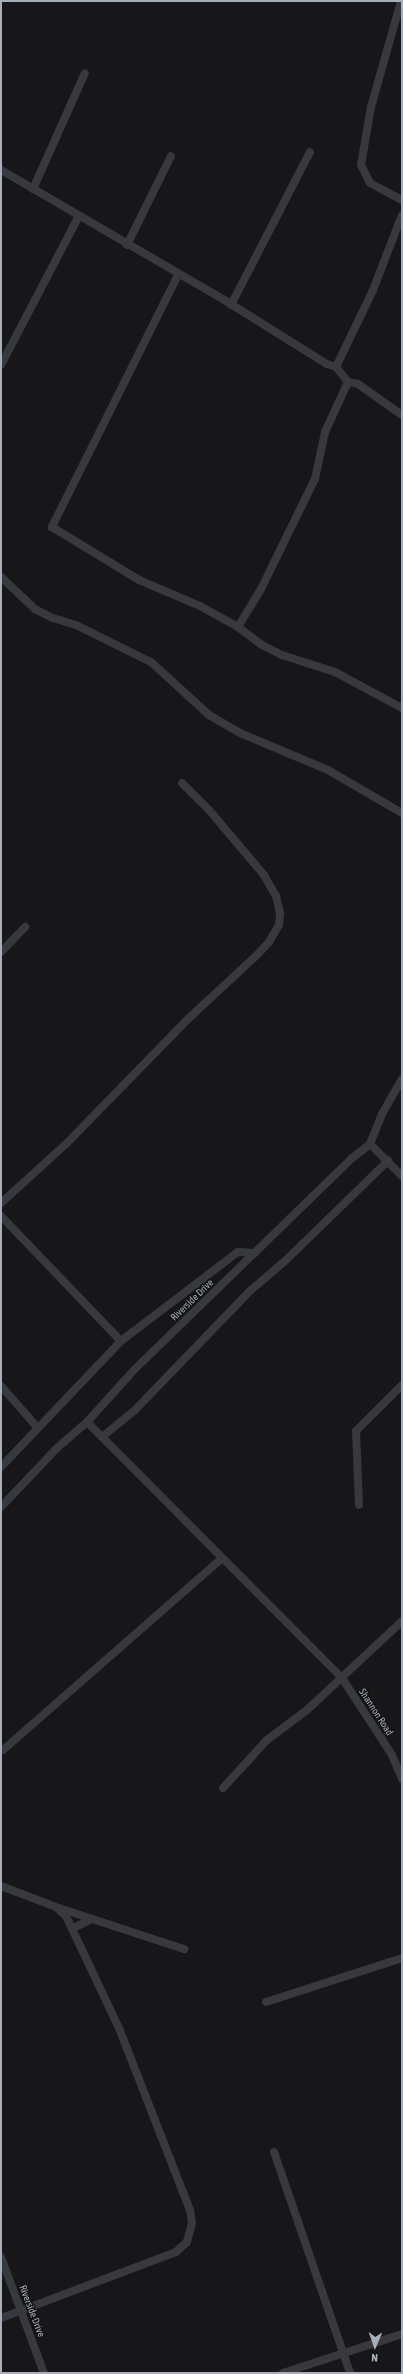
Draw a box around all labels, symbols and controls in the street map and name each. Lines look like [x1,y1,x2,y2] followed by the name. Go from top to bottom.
[168,1277,216,1323] street label: Riverside Drive
[356,1686,396,1738] street label: Shannon Road
[17,2283,47,2339] street label: Riverside Drive
[355,2326,395,2366] north arrow
[371,2352,378,2364] text: N

